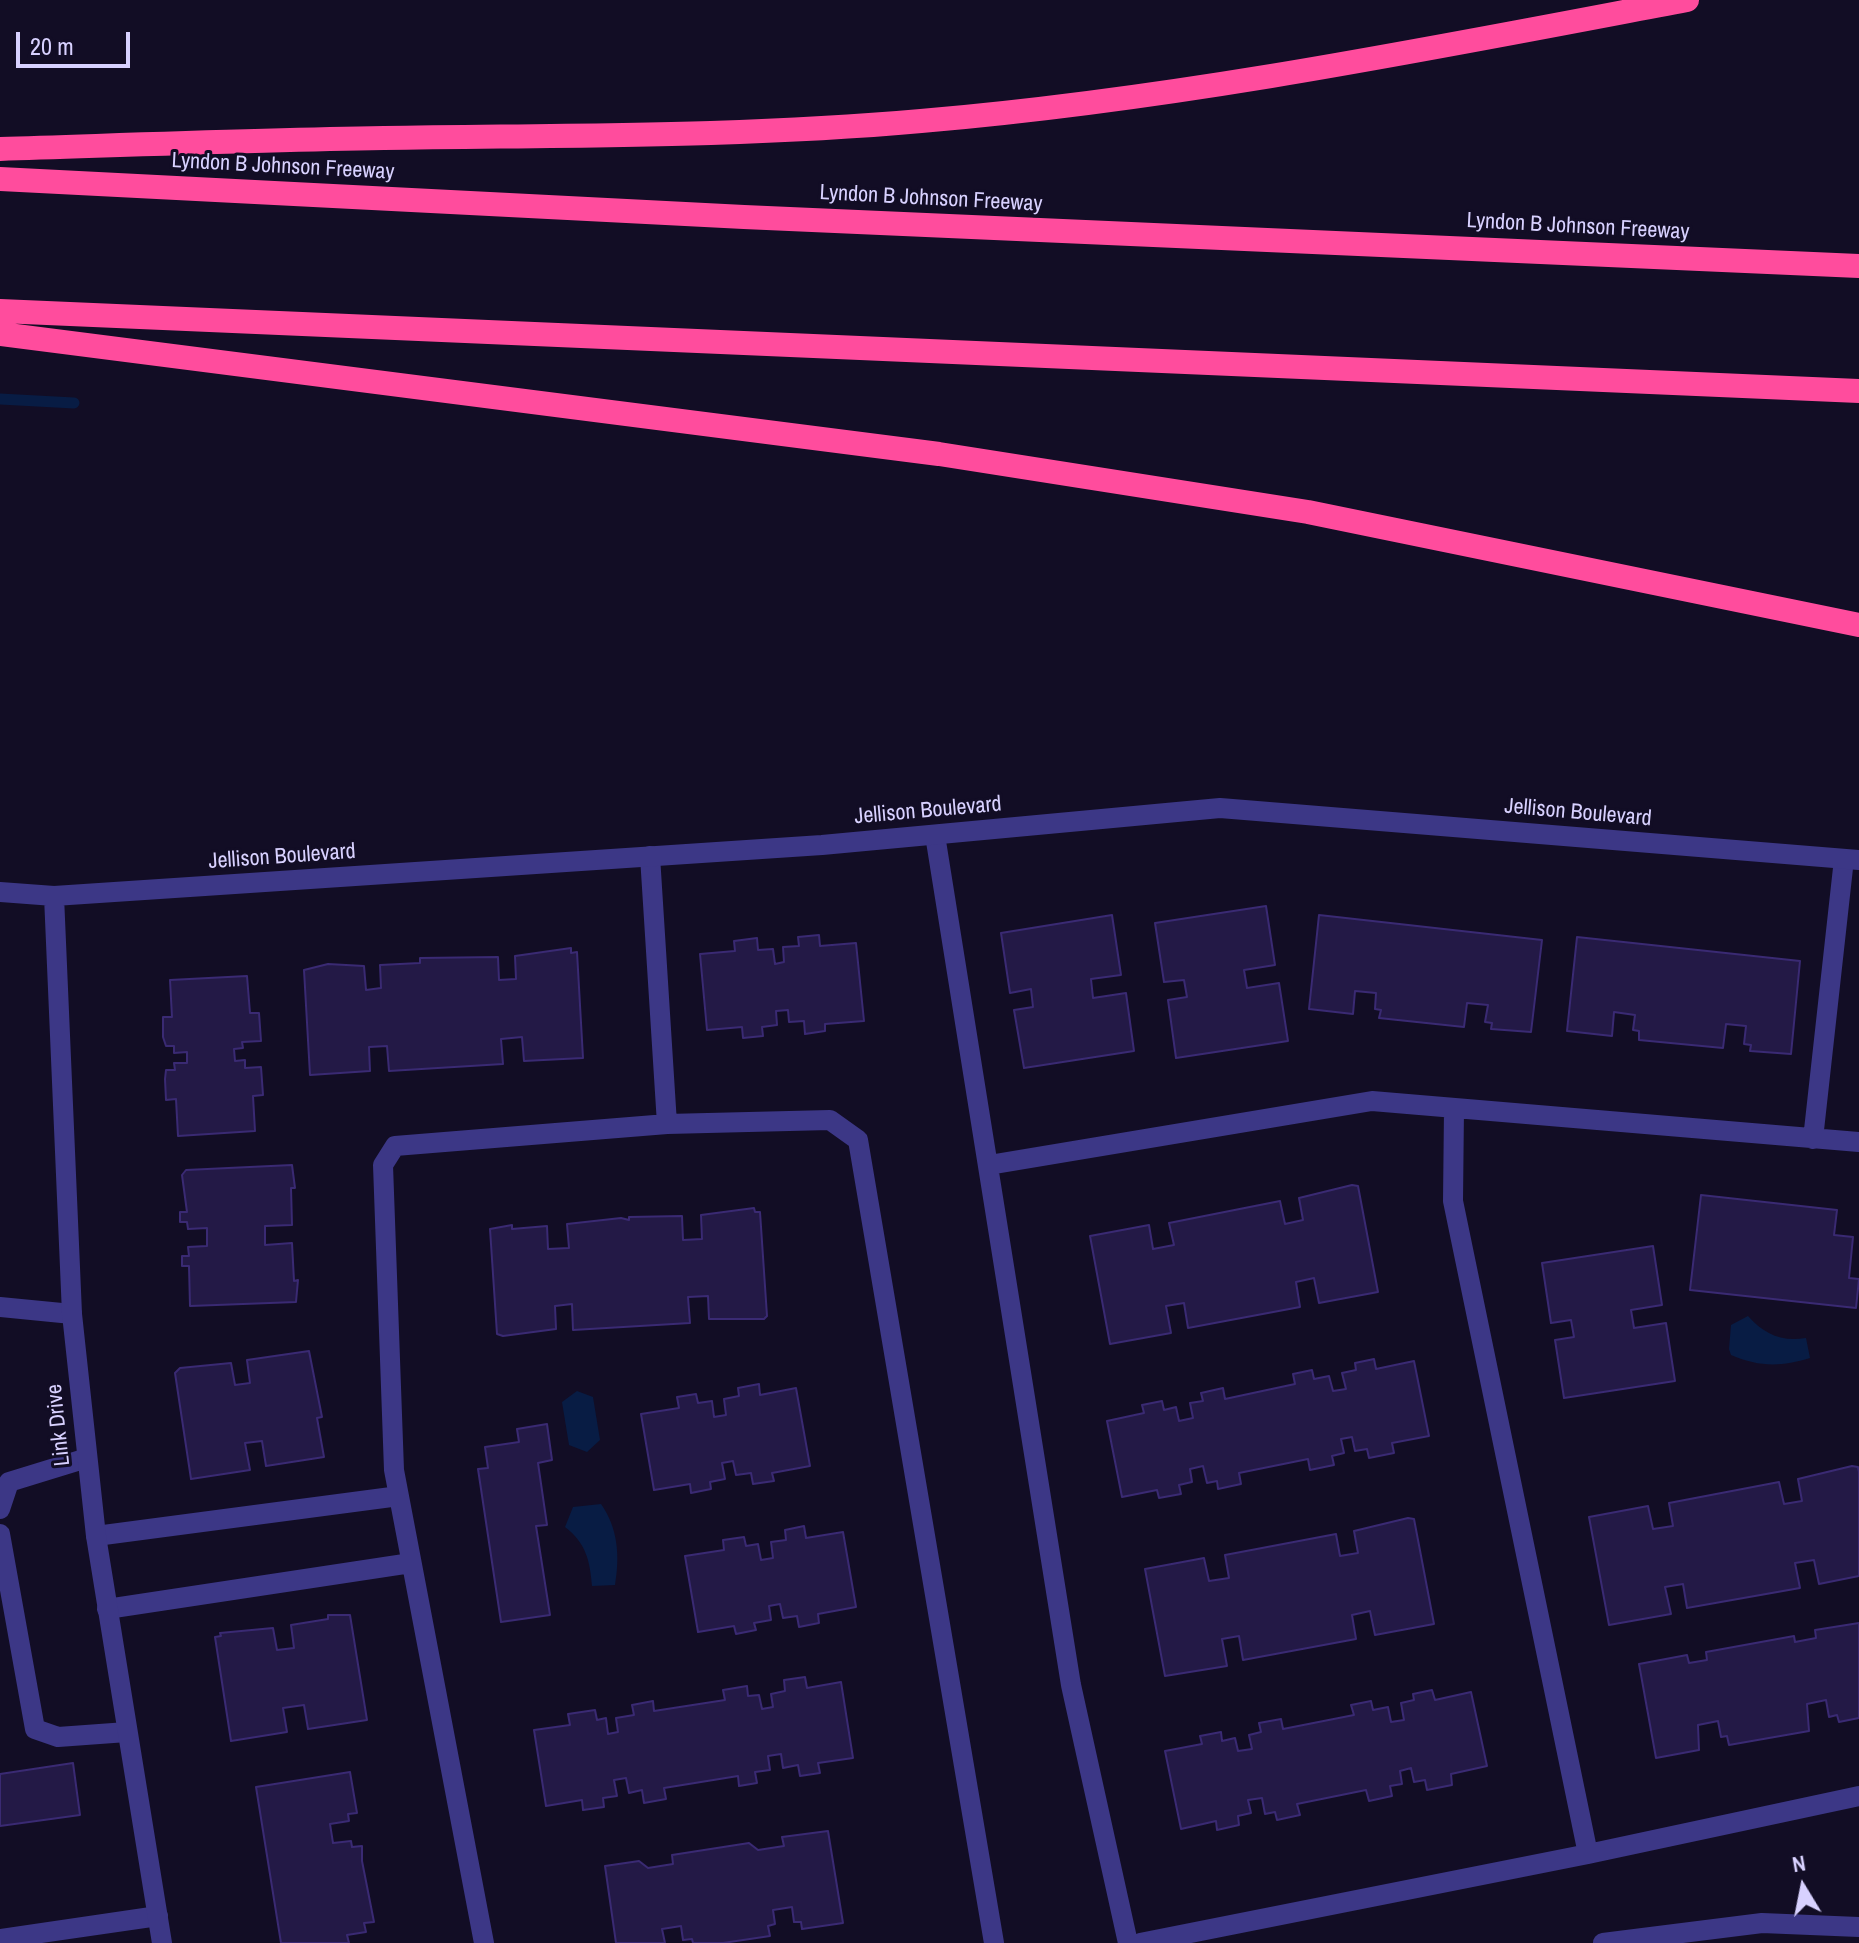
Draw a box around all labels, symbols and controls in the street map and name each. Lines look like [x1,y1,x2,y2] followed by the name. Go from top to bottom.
[20,16,134,66] scale bar
[30,30,74,62] text: 20 m
[171,148,395,186] street label: Lyndon B Johnson Freeway
[819,180,1043,218] street label: Lyndon B Johnson Freeway
[1466,208,1690,246] street label: Lyndon B Johnson Freeway
[853,791,1003,831] street label: Jellison Boulevard
[1503,793,1653,833] street label: Jellison Boulevard
[208,839,356,875] street label: Jellison Boulevard
[42,1383,76,1467] street label: Link Drive
[1763,1847,1843,1927] north arrow
[1790,1847,1808,1879] text: N

